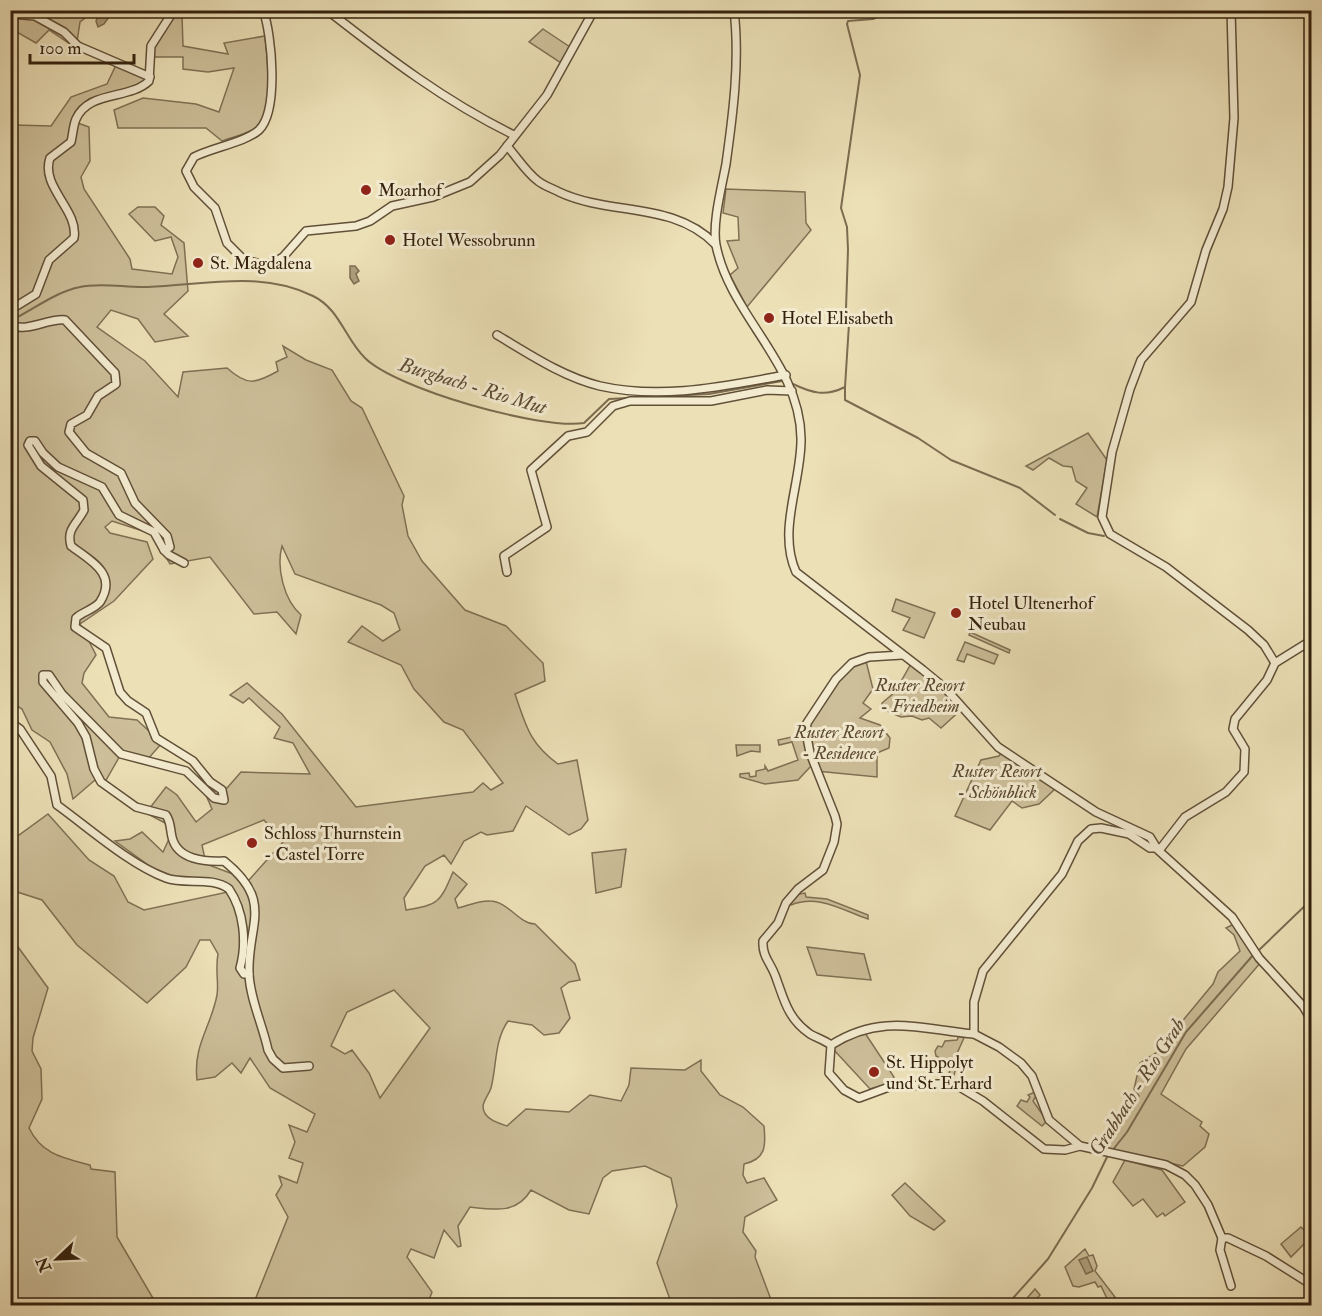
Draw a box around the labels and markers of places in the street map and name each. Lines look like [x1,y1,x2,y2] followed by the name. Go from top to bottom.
[378,179,445,202] place label: Moarhof
[359,183,373,197] marker: Moarhof
[402,229,536,252] place label: Hotel Wessobrunn
[383,233,397,247] marker: Hotel Wessobrunn
[210,252,312,275] place label: St. Magdalena
[191,256,205,270] marker: St. Magdalena
[781,307,894,330] place label: Hotel Elisabeth
[762,311,776,325] marker: Hotel Elisabeth
[968,592,1096,636] place label: Hotel Ultenerhof Neubau
[949,606,963,620] marker: Hotel Ultenerhof Neubau
[264,822,402,866] place label: Schloss Thurnstein - Castel Torre
[245,836,259,850] marker: Schloss Thurnstein - Castel Torre
[886,1051,992,1095] place label: St. Hippolyt und St. Erhard
[867,1065,881,1079] marker: St. Hippolyt und St. Erhard

